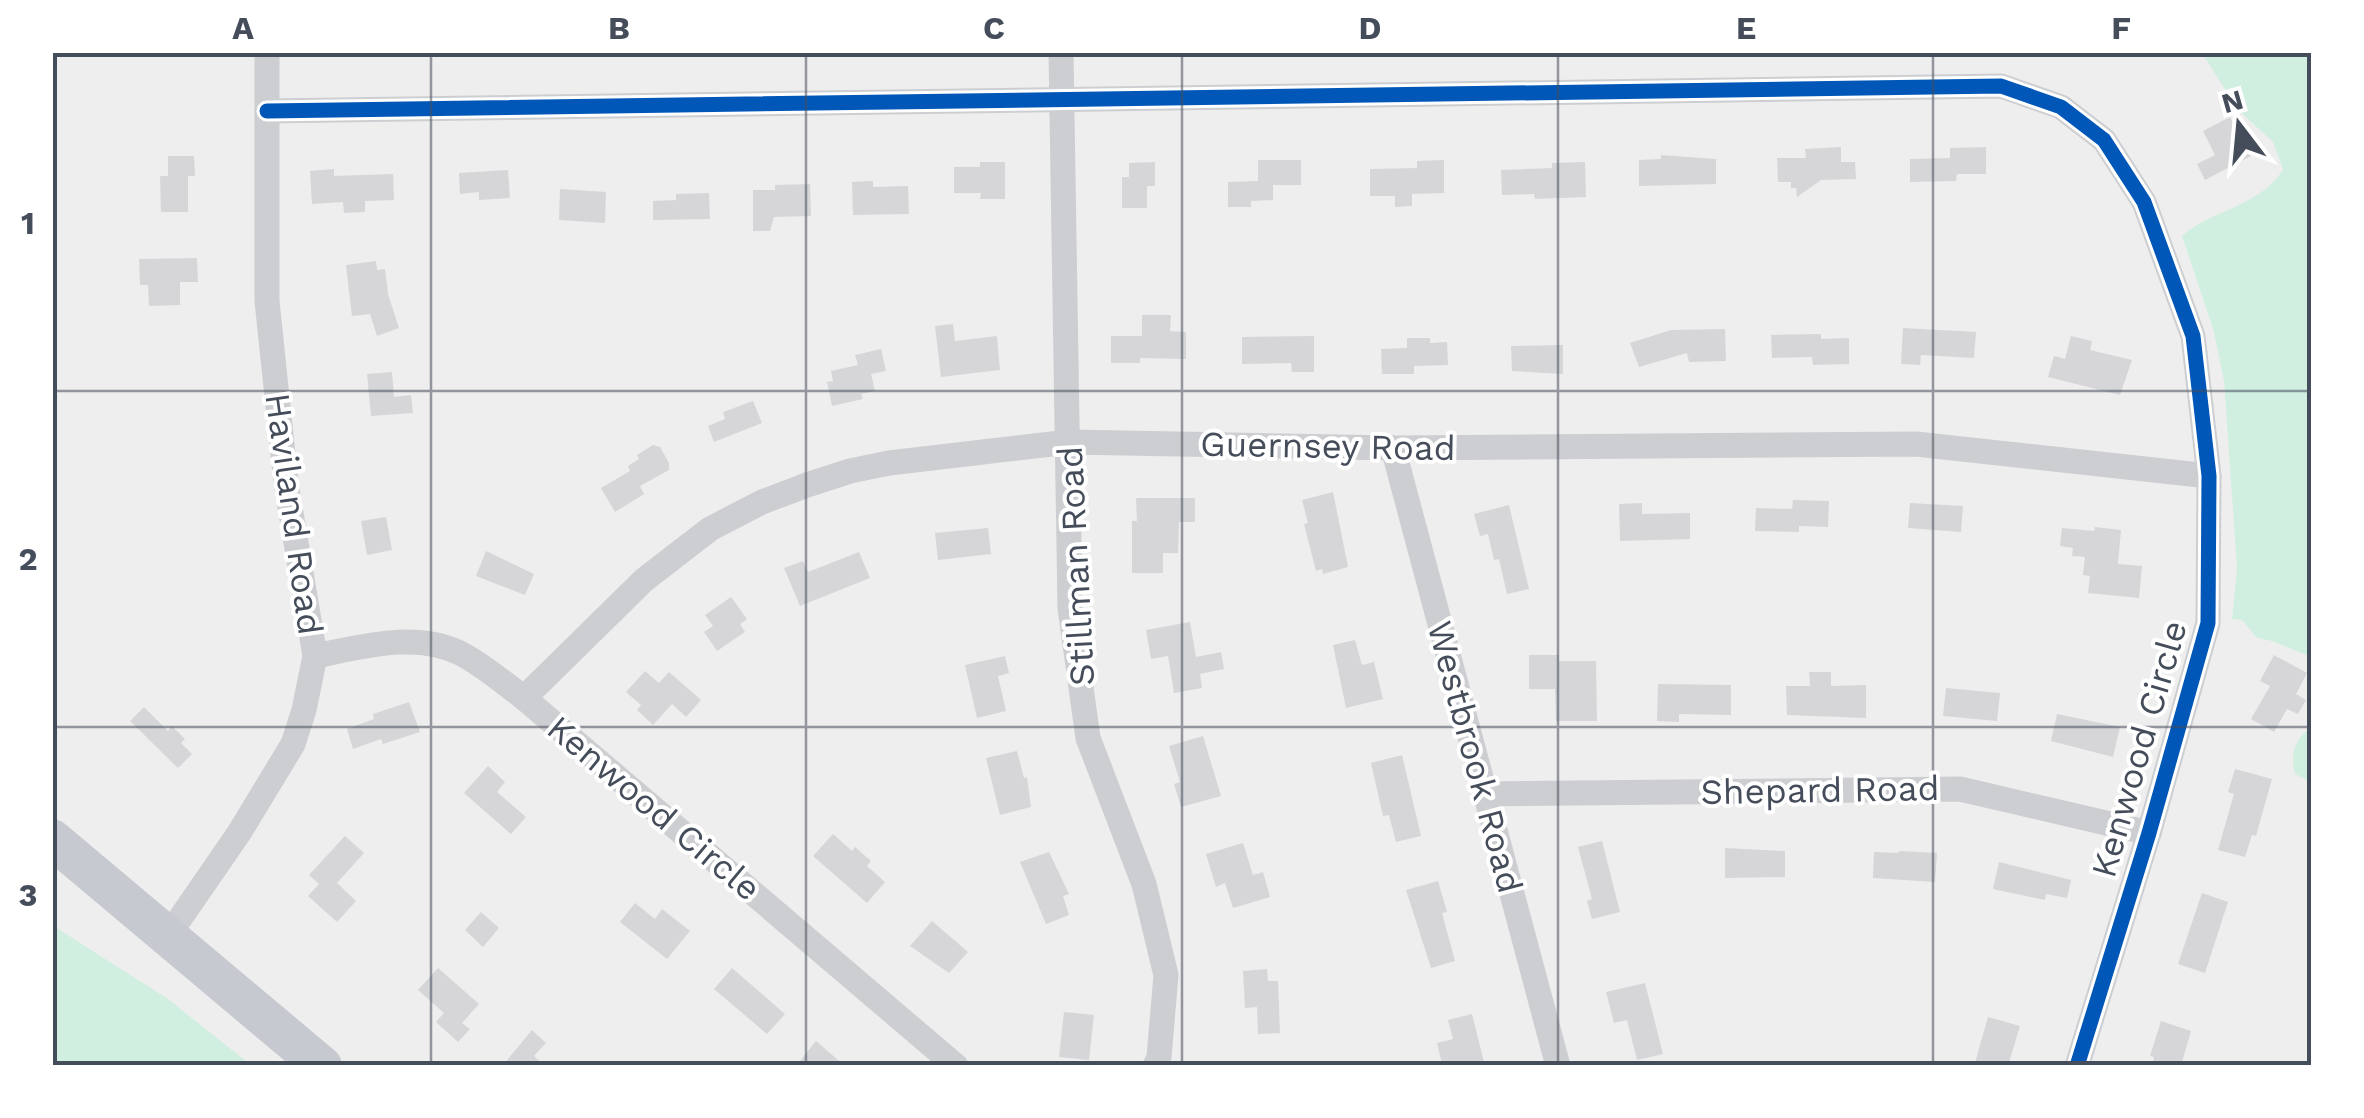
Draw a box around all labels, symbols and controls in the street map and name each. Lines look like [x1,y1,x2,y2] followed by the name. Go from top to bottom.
[232,9,254,47] text: A
[608,9,630,47] text: B
[983,9,1005,47] text: C
[1359,9,1381,47] text: D
[1736,9,1756,47] text: E
[2111,9,2131,47] text: F
[2189,75,2289,175] north arrow
[2218,83,2247,120] text: N
[21,204,35,242] text: 1
[256,390,332,638] street label: Haviland Road
[1200,423,1456,469] street label: Guernsey Road
[1049,445,1103,687] street label: Stillman Road
[18,540,38,578] text: 2
[1418,616,1532,898] street label: Westbrook Road
[2082,616,2196,882] street label: Kenwood Circle
[539,707,769,909] street label: Kenwood Circle
[1700,767,1940,813] street label: Shepard Road
[19,876,37,914] text: 3

